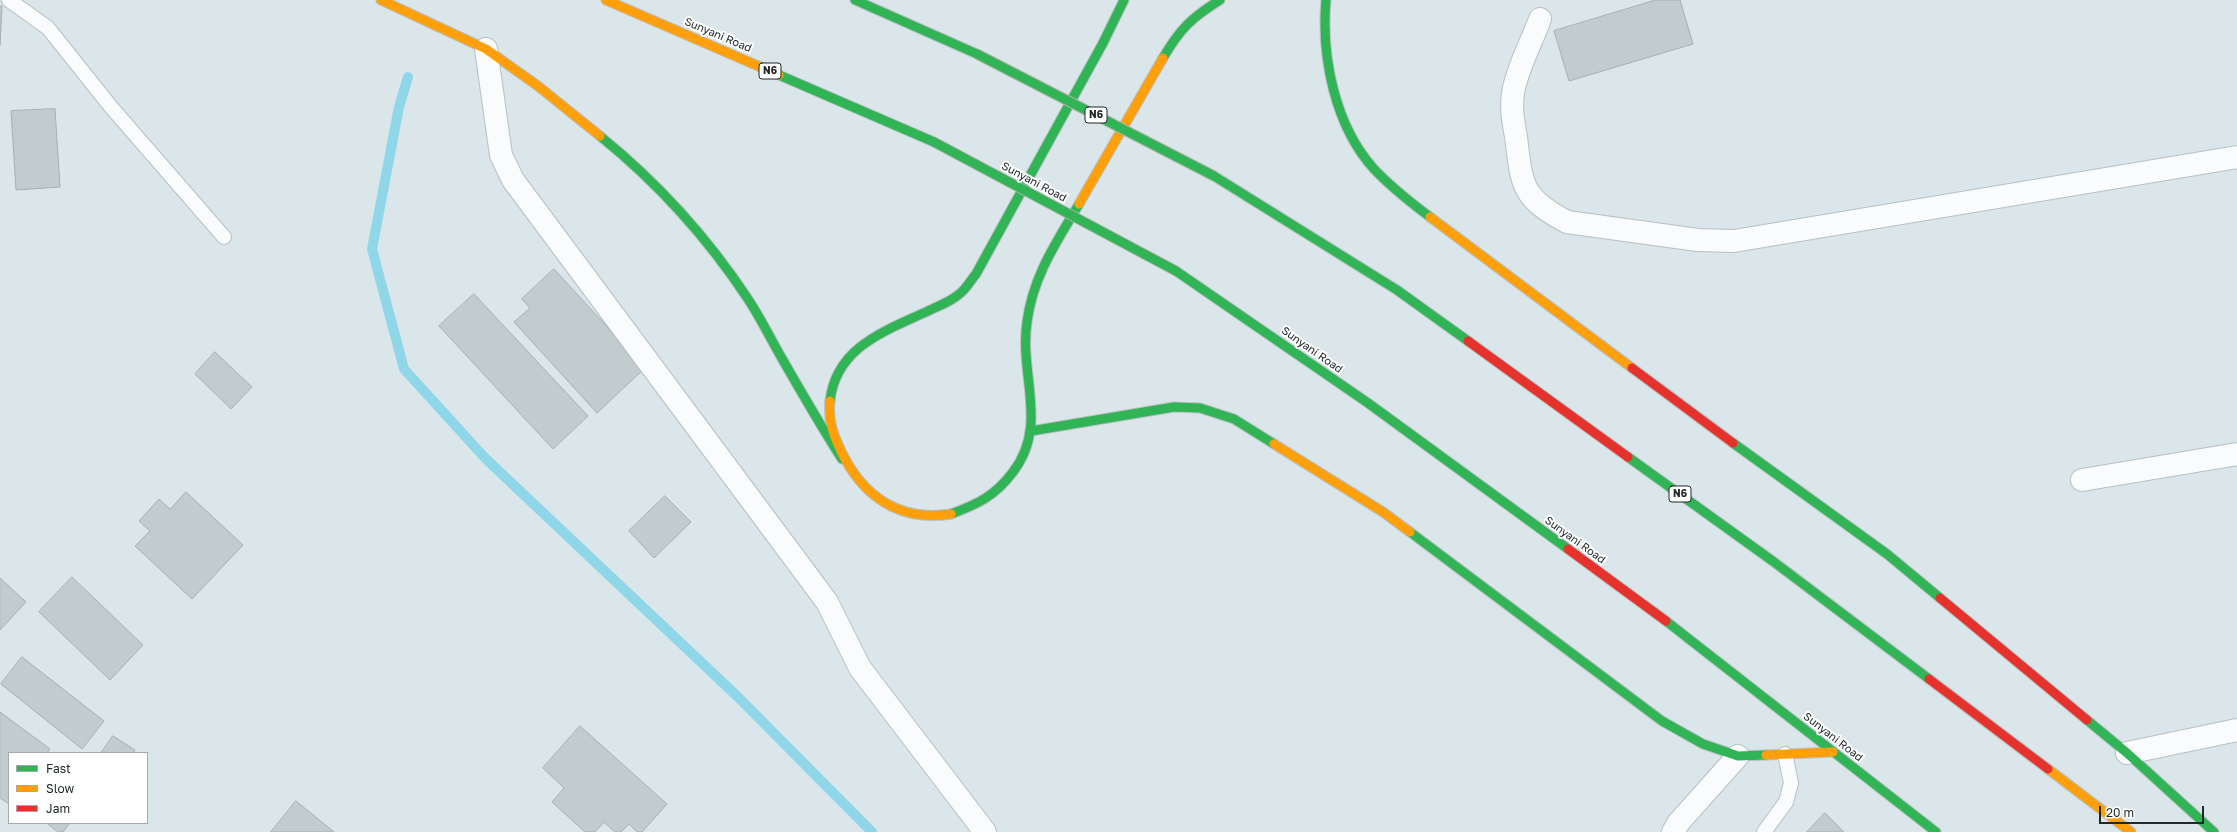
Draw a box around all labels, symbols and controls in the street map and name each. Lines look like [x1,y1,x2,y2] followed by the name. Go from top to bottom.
[682,15,754,55] street label: Sunyani Road
[759,63,781,79] road number: N6
[1085,107,1107,123] road number: N6
[999,159,1069,205] street label: Sunyani Road
[1279,324,1345,376] street label: Sunyani Road
[1669,486,1691,502] road number: N6
[1542,514,1608,566] street label: Sunyani Road
[1801,710,1865,764] street label: Sunyani Road
[8,752,148,824] legend
[46,761,71,776] text: Fast
[46,781,74,796] text: Slow
[2101,798,2206,824] scale bar
[46,801,70,816] text: Jam
[2106,805,2134,820] text: 20 m

